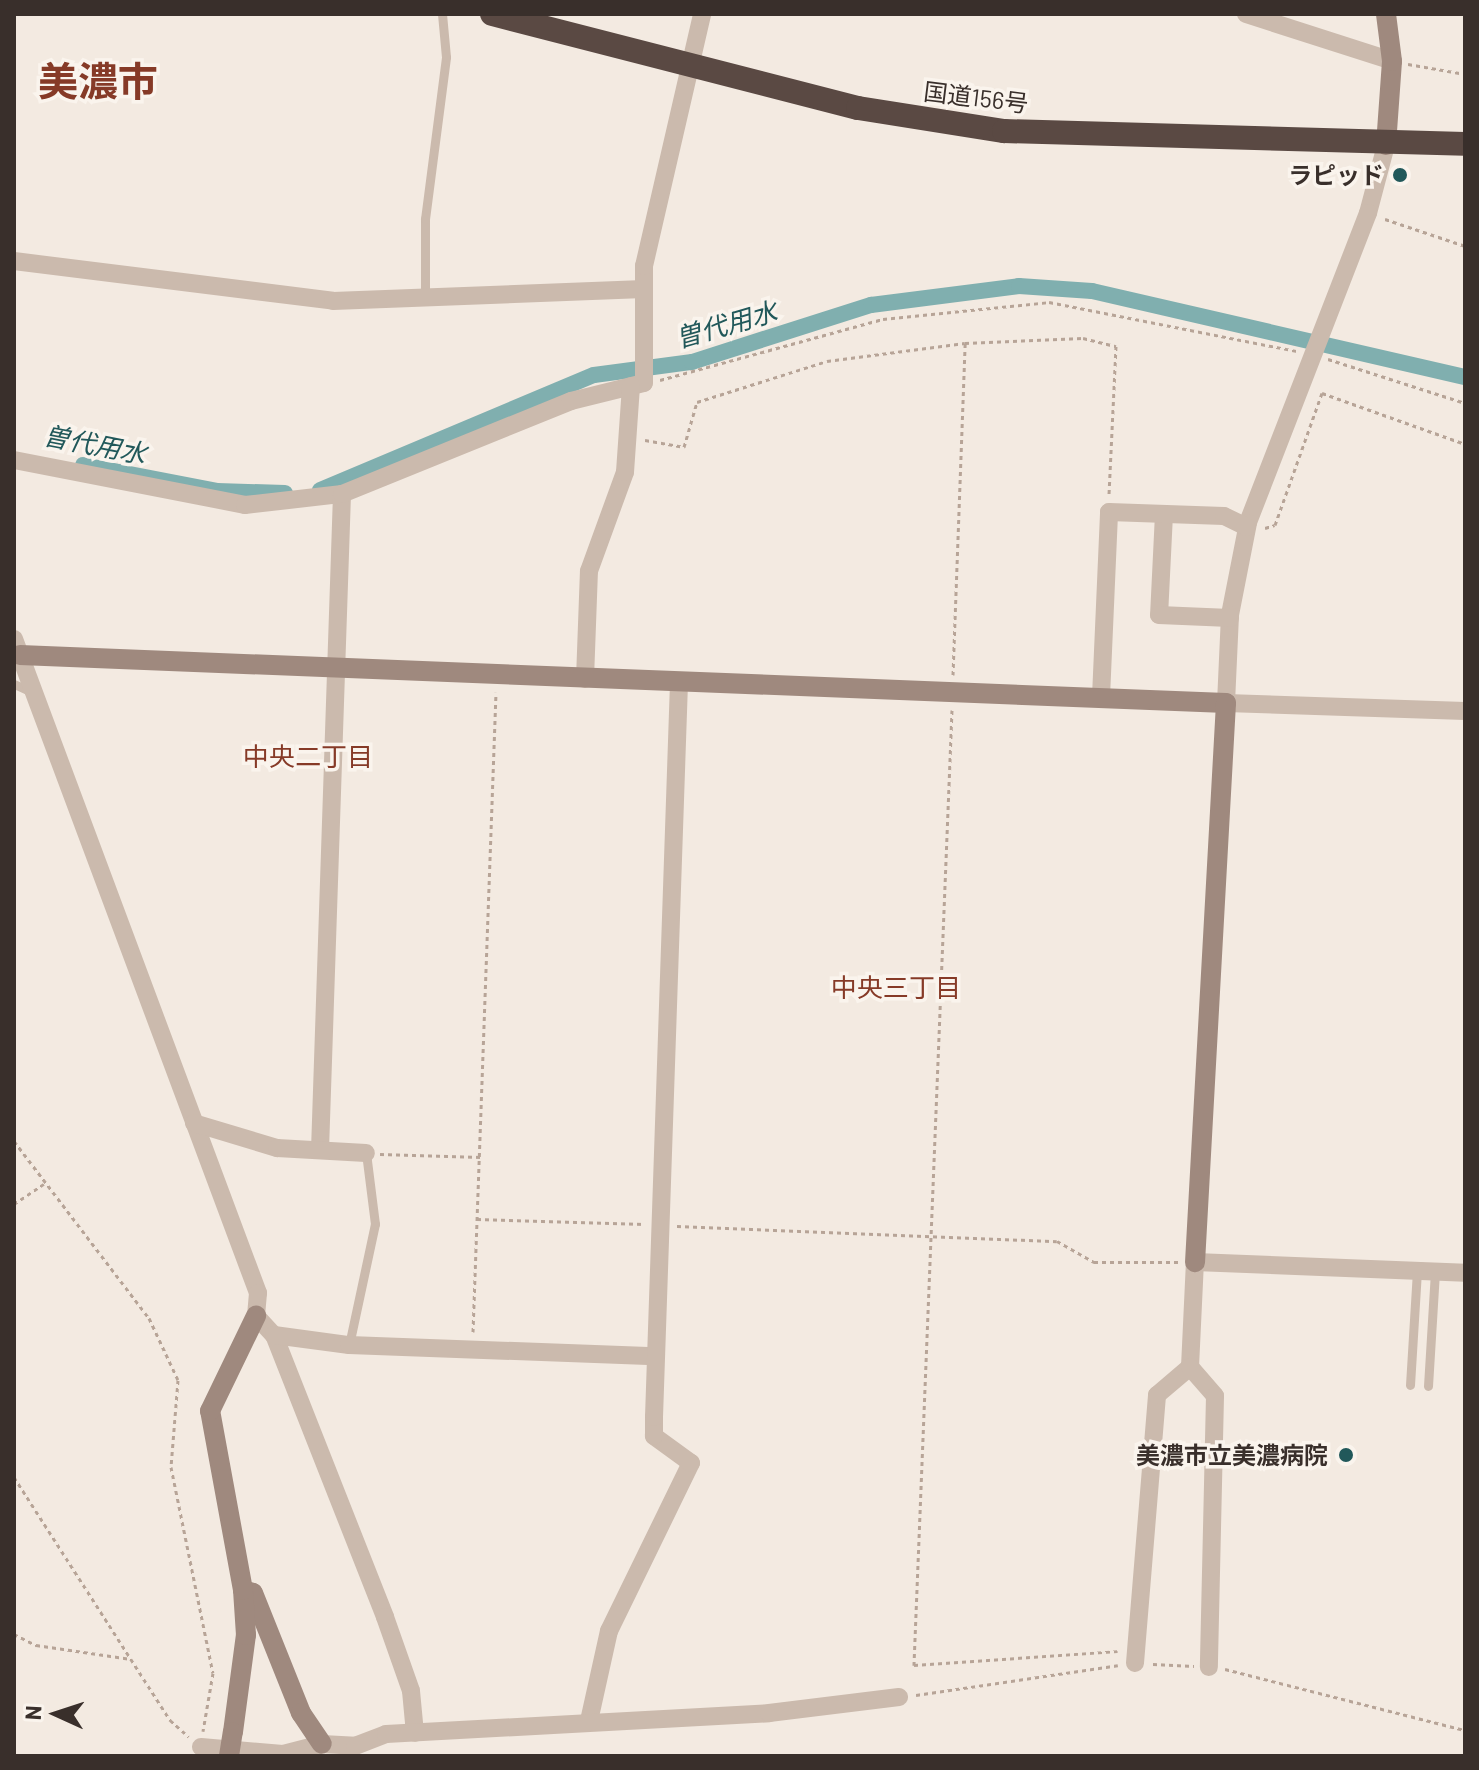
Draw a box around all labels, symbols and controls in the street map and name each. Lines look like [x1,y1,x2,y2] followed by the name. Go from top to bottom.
[38,56,158,104] district label: 美濃市
[922,76,1030,118] street label: 国道156号
[1288,161,1384,189] place label: ラピッド
[1391,166,1409,184] marker: ラピッド
[672,295,780,353] water label: 曽代用水
[41,419,149,469] water label: 曽代用水
[243,740,373,772] district label: 中央二丁目
[831,971,961,1003] district label: 中央三丁目
[1136,1441,1328,1469] place label: 美濃市立美濃病院
[1335,1444,1357,1466] marker: 美濃市立美濃病院
[16,1674,96,1754] north arrow
[19,1705,45,1721] text: N

